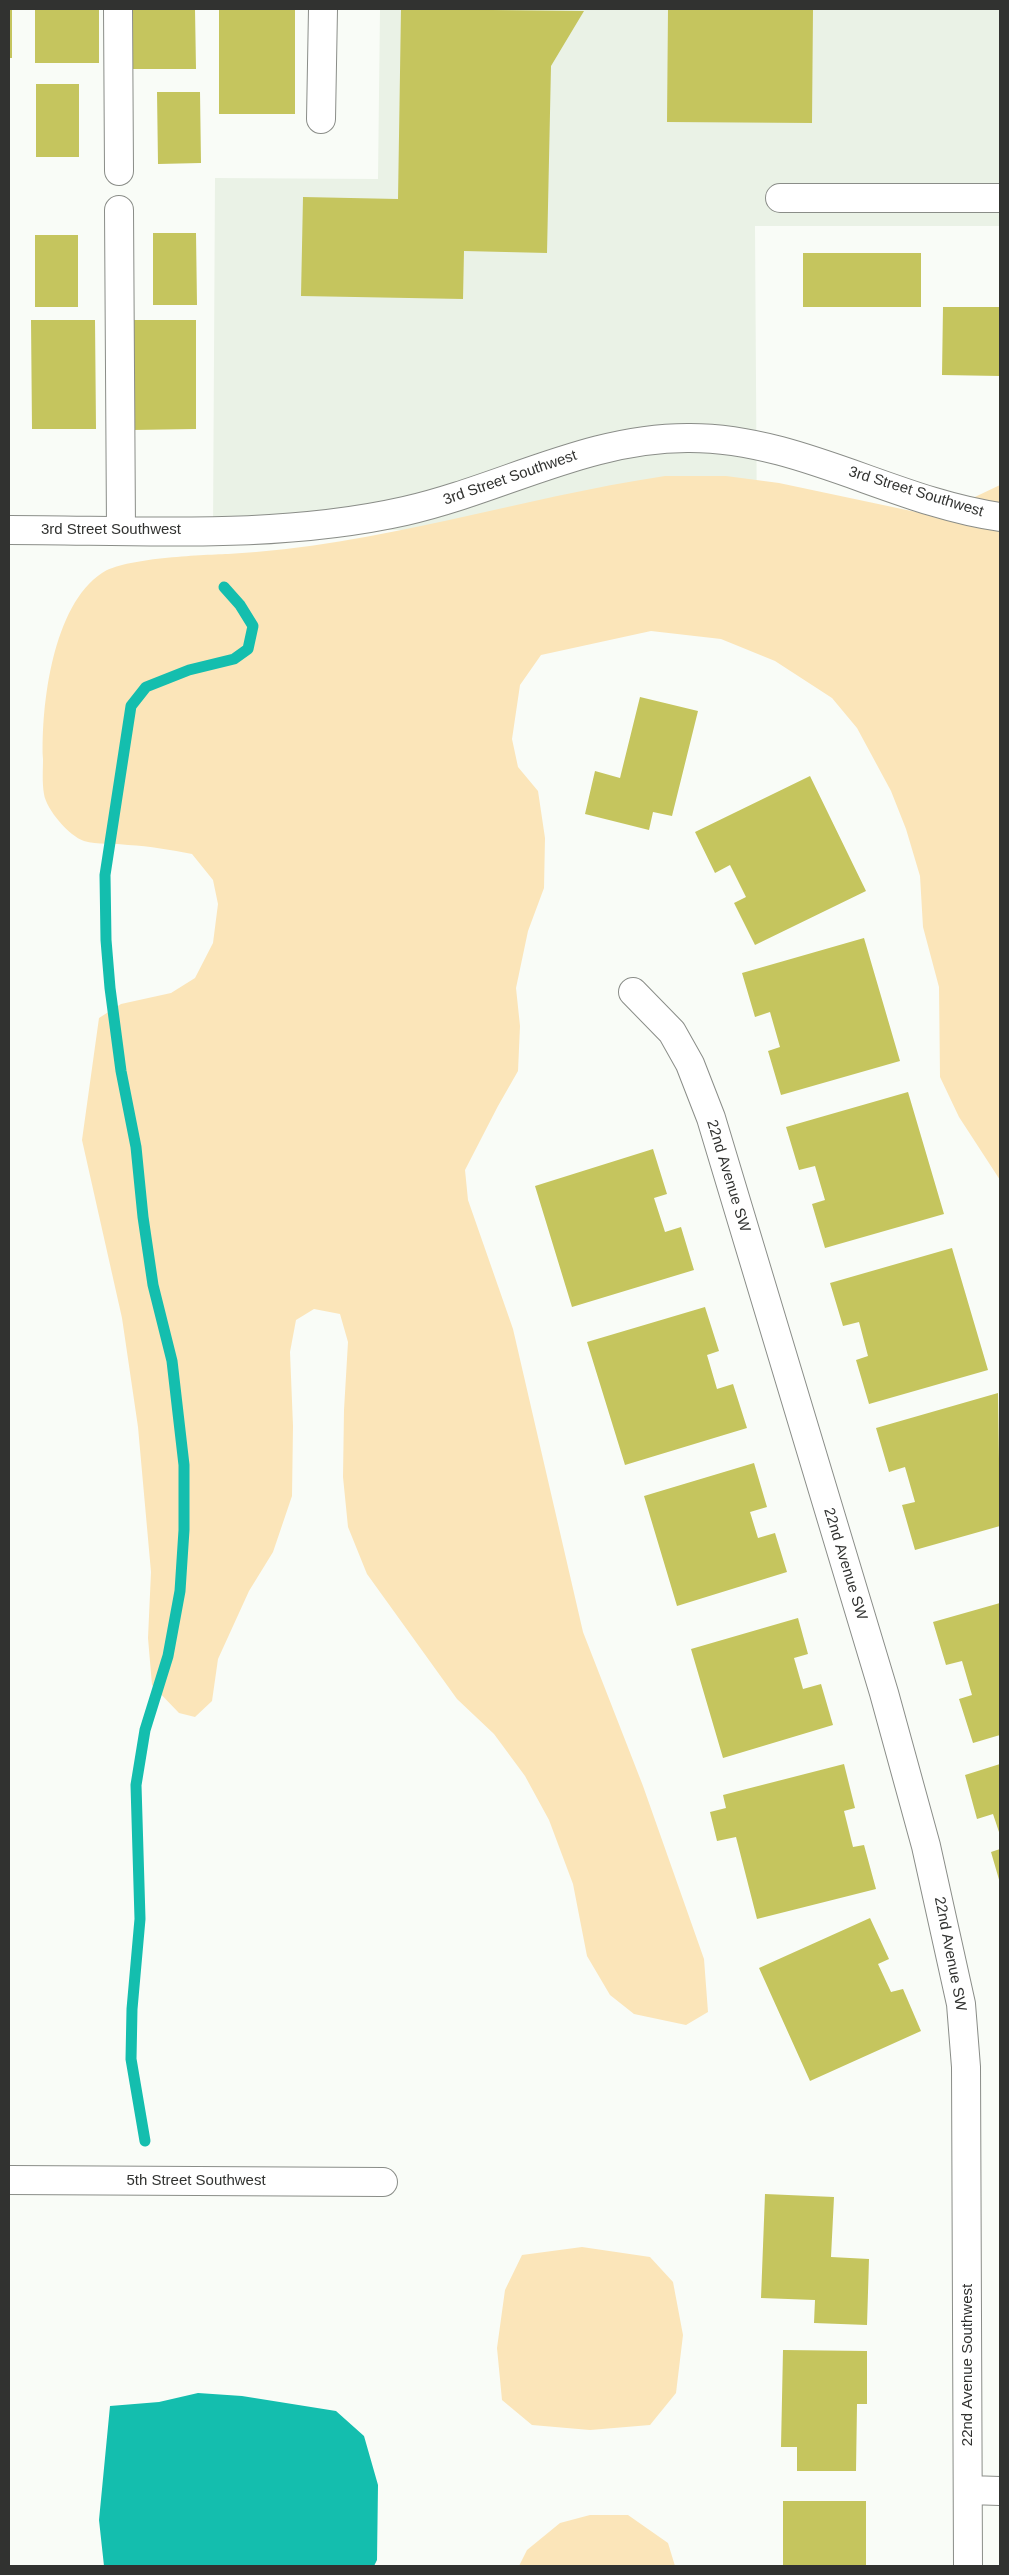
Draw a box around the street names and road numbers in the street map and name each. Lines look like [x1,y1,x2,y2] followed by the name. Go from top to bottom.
[441,447,579,509] street label: 3rd Street Southwest
[846,463,986,521] street label: 3rd Street Southwest
[41,521,181,539] street label: 3rd Street Southwest
[702,1118,754,1234] street label: 22nd Avenue SW
[819,1506,871,1622] street label: 22nd Avenue SW
[930,1895,970,2013] street label: 22nd Avenue SW
[126,2172,266,2190] street label: 5th Street Southwest
[959,2284,977,2446] street label: 22nd Avenue Southwest

